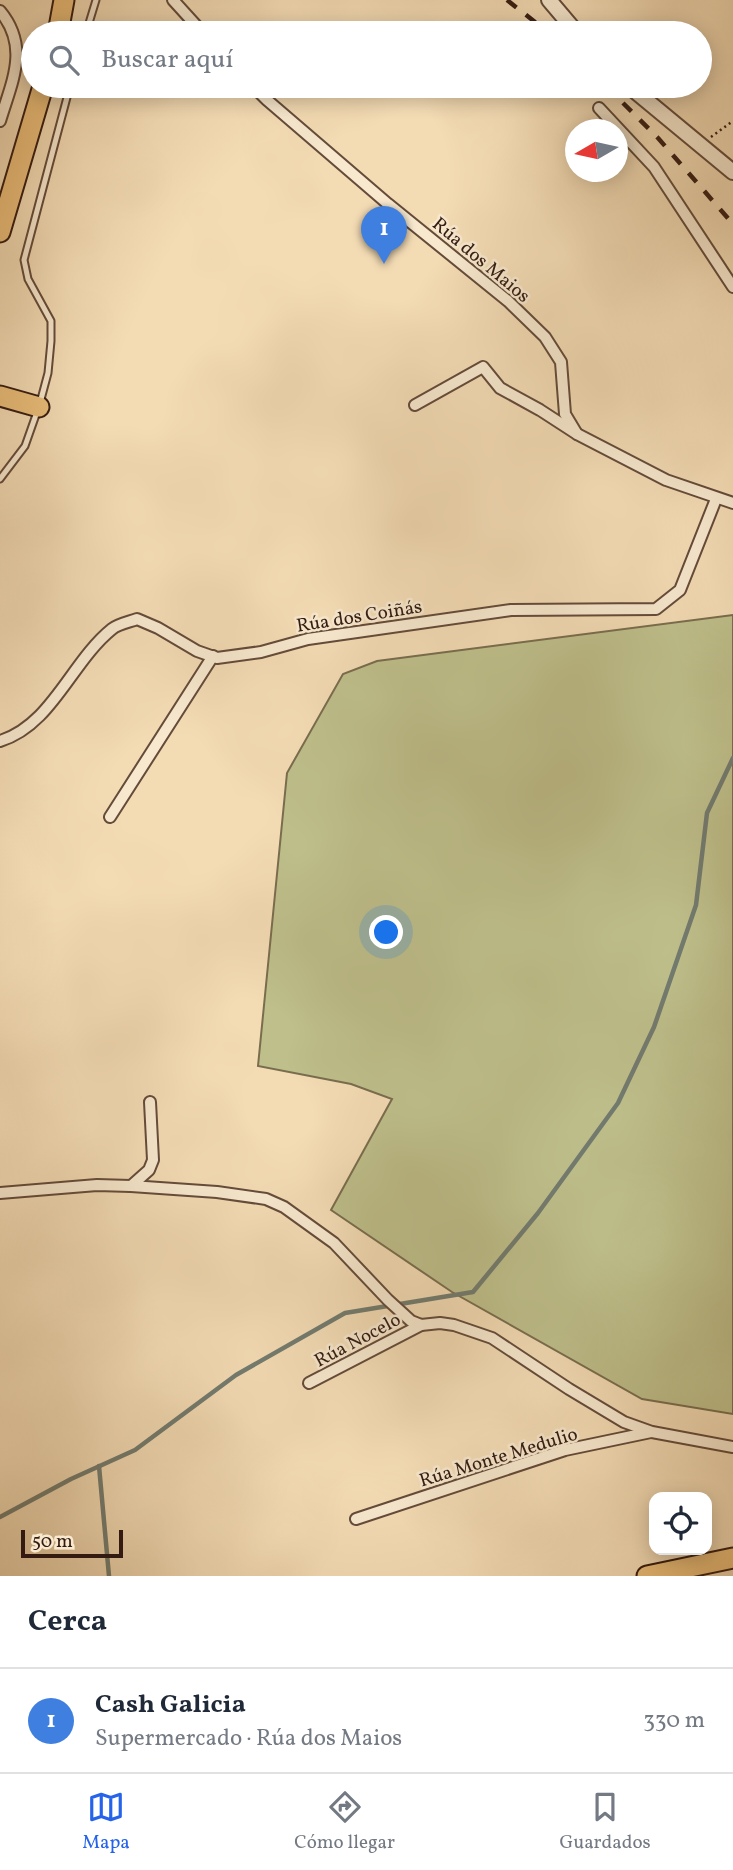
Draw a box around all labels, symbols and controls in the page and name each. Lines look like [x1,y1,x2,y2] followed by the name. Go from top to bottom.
[21,21,712,98] search box
[45,41,83,79] icon: search
[101,42,233,78] text: Buscar aquí
[565,119,628,182] north arrow
[361,206,407,264] pin: 1
[426,212,535,309] street label: Rúa dos Maios
[295,594,424,640] street label: Rúa dos Coiñás
[369,915,403,949] your location
[310,1307,406,1374] street label: Rúa Nocelo
[416,1421,581,1494] street label: Rúa Monte Medulio
[649,1492,712,1555] map controls
[649,1492,712,1555] button: locate
[21,1527,122,1559] scale bar
[32,1529,73,1555] text: 50 m
[28,1601,107,1643] text: Cerca
[95,1687,246,1723] text: Cash Galicia
[46,1705,56,1737] text: 1
[643,1705,705,1737] text: 330 m
[95,1723,402,1755] text: Supermercado · Rúa dos Maios
[82,1788,130,1856] tab: Mapa
[294,1788,395,1856] tab: Cómo llegar
[560,1788,651,1856] tab: Guardados

